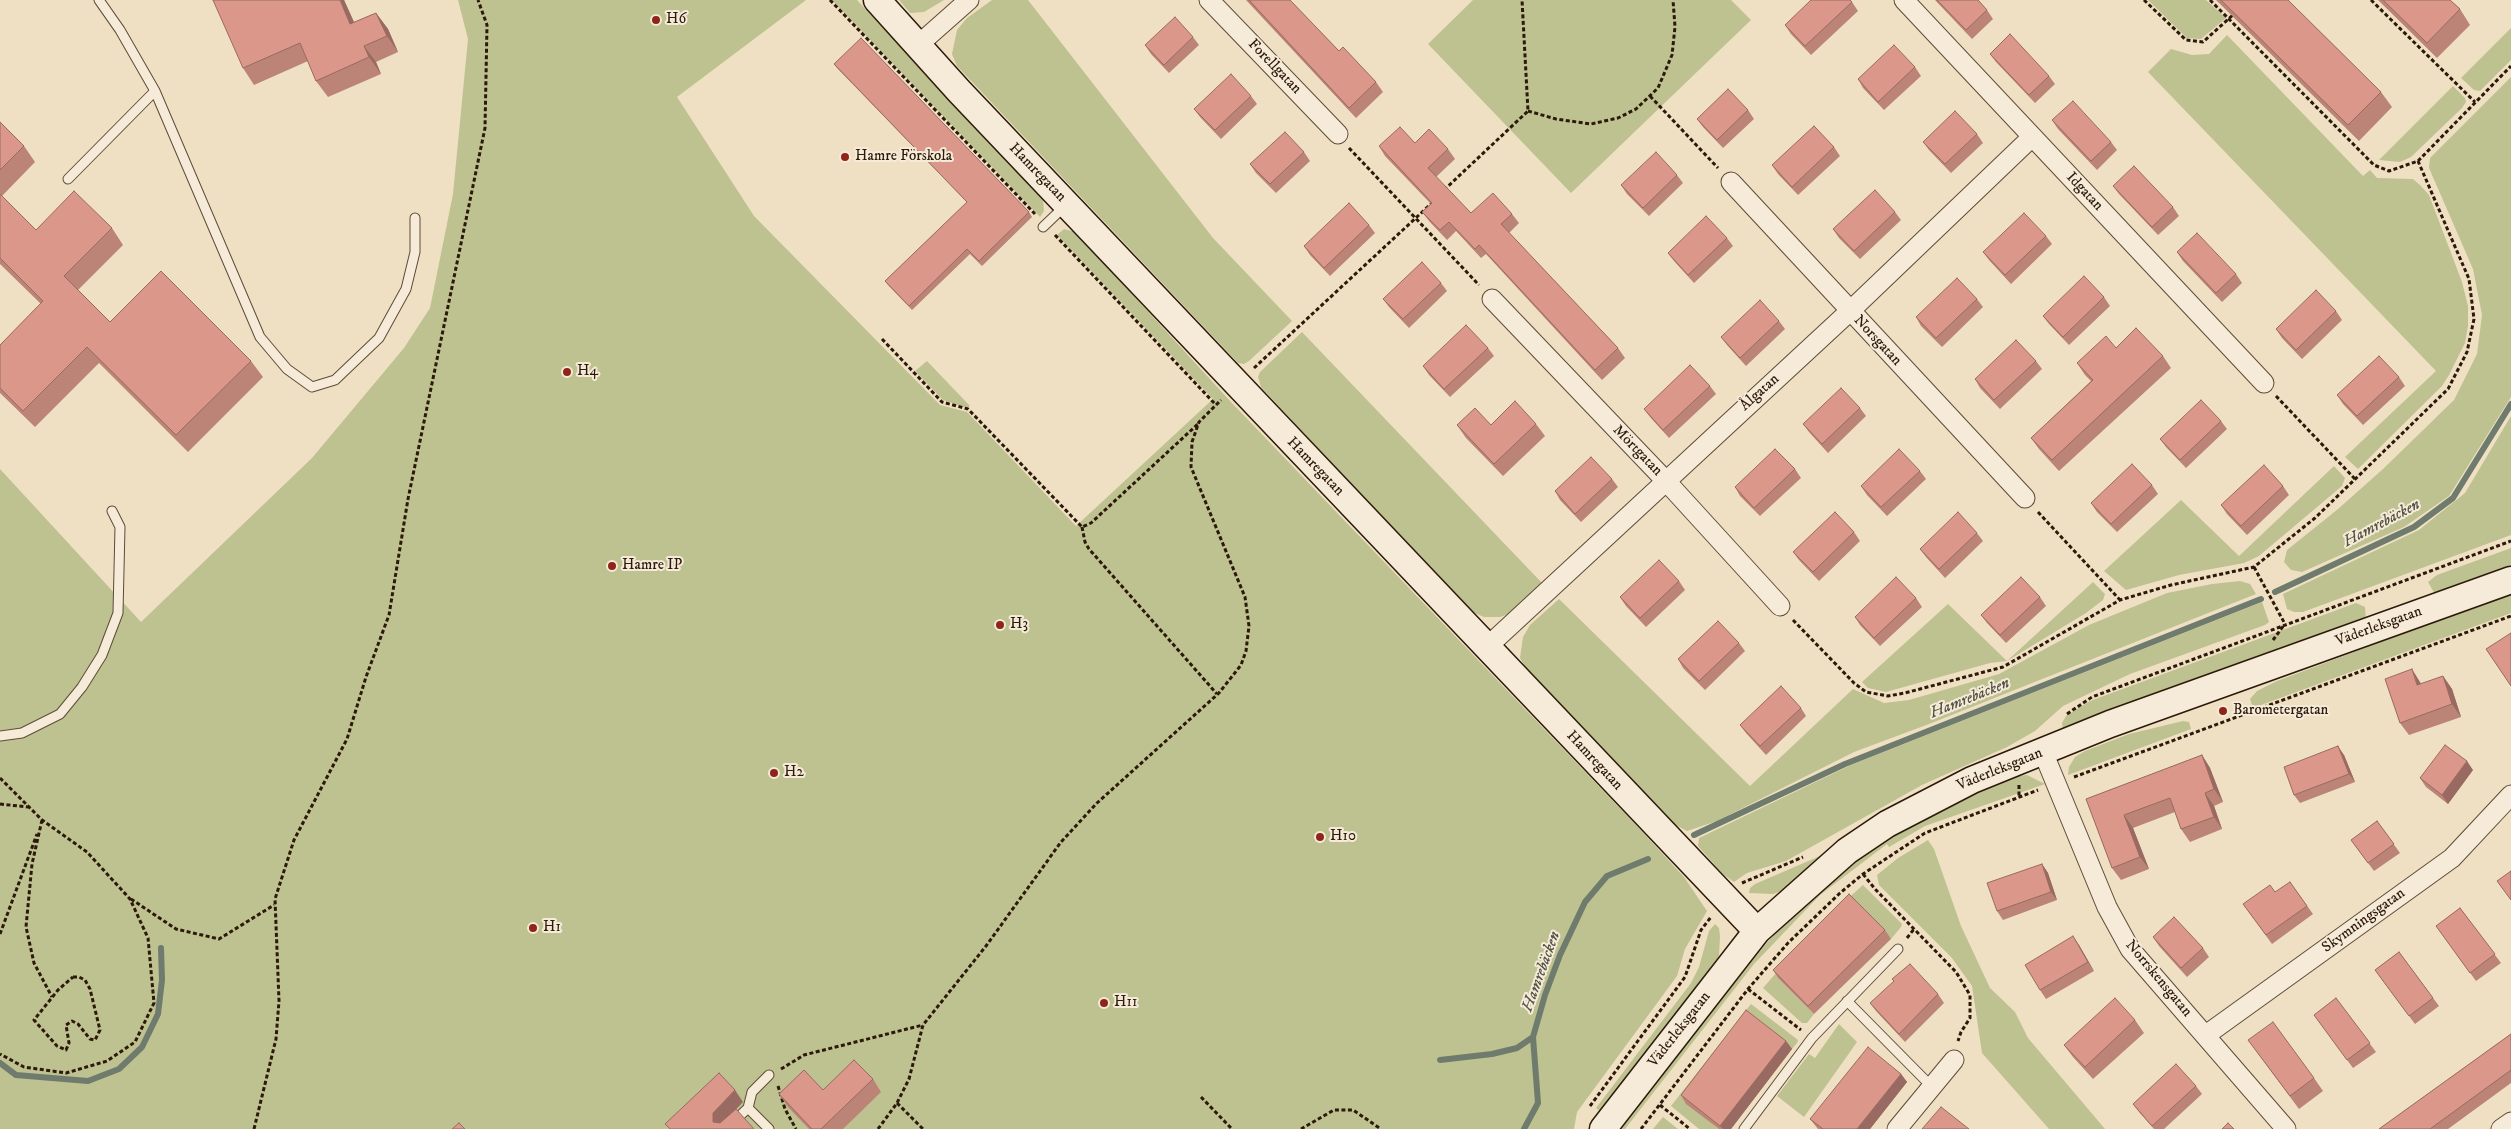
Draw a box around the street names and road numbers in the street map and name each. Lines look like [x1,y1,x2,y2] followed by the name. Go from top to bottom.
[1243,36,1305,98] street label: Forellgatan
[1005,140,1069,206] street label: Hamregatan
[2062,169,2106,215] street label: Idgatan
[1849,312,1905,370] street label: Norsgatan
[1737,371,1783,415] street label: Ålgatan
[1608,422,1666,480] street label: Mörtgatan
[1283,434,1347,500] street label: Hamregatan
[2333,603,2425,651] street label: Väderleksgatan
[1562,728,1626,794] street label: Hamregatan
[1955,745,2045,795] street label: Väderleksgatan
[2319,885,2409,957] street label: Skymningsgatan
[2121,937,2195,1021] street label: Norrskensgatan
[1645,989,1715,1071] street label: Väderleksgatan

